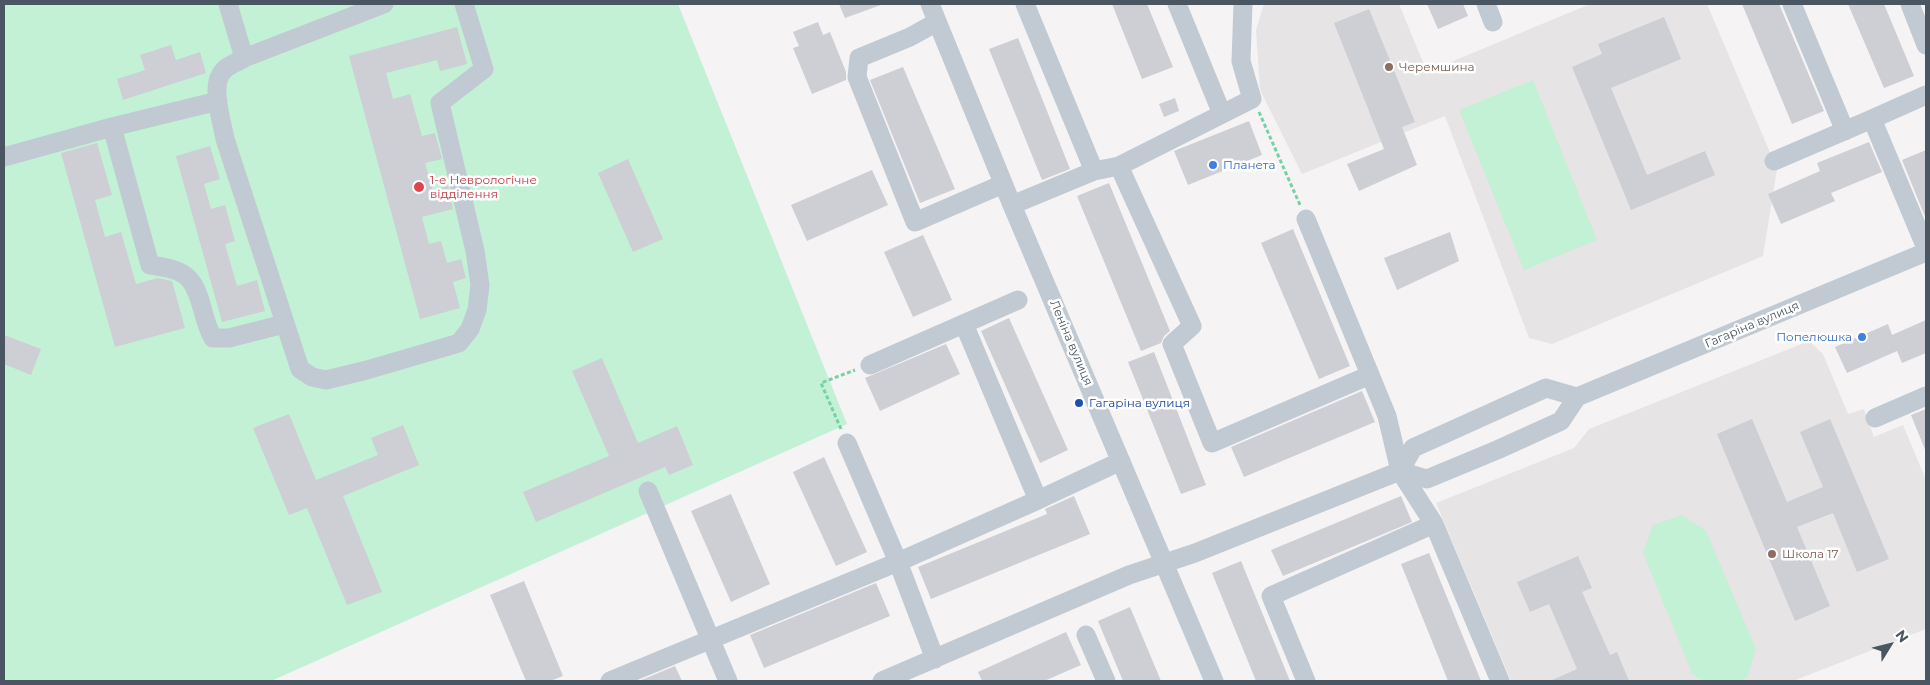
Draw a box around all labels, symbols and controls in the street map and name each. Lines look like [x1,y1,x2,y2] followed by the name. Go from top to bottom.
[1399,60,1475,74] place label: Черемшина
[1383,61,1395,73] marker: Черемшина
[1223,158,1275,172] place label: Планета
[1207,159,1219,171] marker: Планета
[430,173,537,201] place label: 1-е Неврологічне відділення
[412,180,426,194] marker: 1-е Неврологічне відділення
[1046,298,1096,388] street label: Леніна вулиця
[1703,299,1801,351] street label: Гагаріна вулиця
[1776,330,1852,344] place label: Попелюшка
[1856,331,1868,343] marker: Попелюшка
[1089,396,1190,410] place label: Гагаріна вулиця
[1073,397,1085,409] marker: Гагаріна вулиця
[1782,547,1839,561] place label: Школа 17
[1766,548,1778,560] marker: Школа 17
[1865,620,1915,670] north arrow
[1892,626,1913,646] text: N

